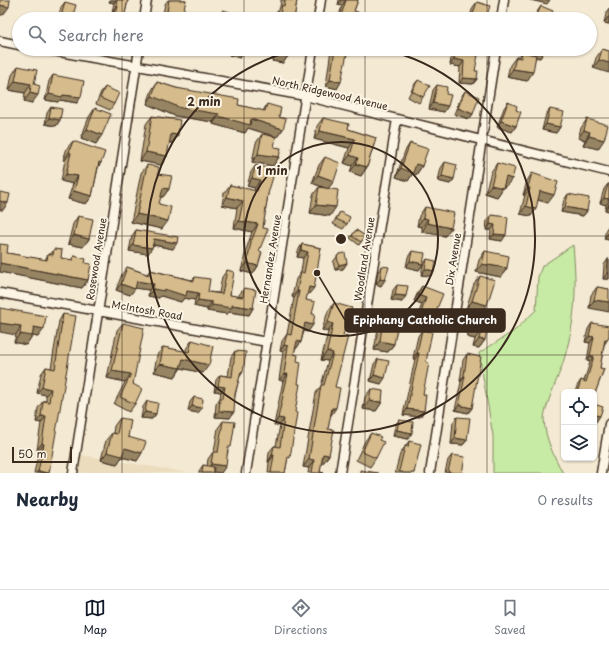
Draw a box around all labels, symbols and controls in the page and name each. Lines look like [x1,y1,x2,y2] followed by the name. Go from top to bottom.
[12,12,597,56] search box
[26,23,48,45] icon: search
[58,23,144,46] text: Search here
[271,72,390,113] street label: North Ridgewood Avenue
[187,92,221,110] text: 2 min
[256,161,288,179] text: 1 min
[255,213,284,305] street label: Hernandez Avenue
[349,215,378,302] street label: Woodland Avenue
[82,216,110,301] street label: Rosewood Avenue
[441,231,464,286] street label: Dix Avenue
[334,232,348,246] centre of rings
[111,296,184,323] street label: McIntosh Road
[345,309,505,332] callout: Epiphany Catholic Church
[353,311,497,328] text: Epiphany Catholic Church
[561,389,597,461] map controls
[561,389,597,425] button: locate
[561,425,597,461] button: layers
[12,445,72,464] scale bar
[18,445,47,462] text: 50 m
[16,486,78,512] text: Nearby
[538,490,593,509] text: 0 results
[83,597,107,638] tab: Map
[274,597,327,638] tab: Directions
[494,597,526,638] tab: Saved

